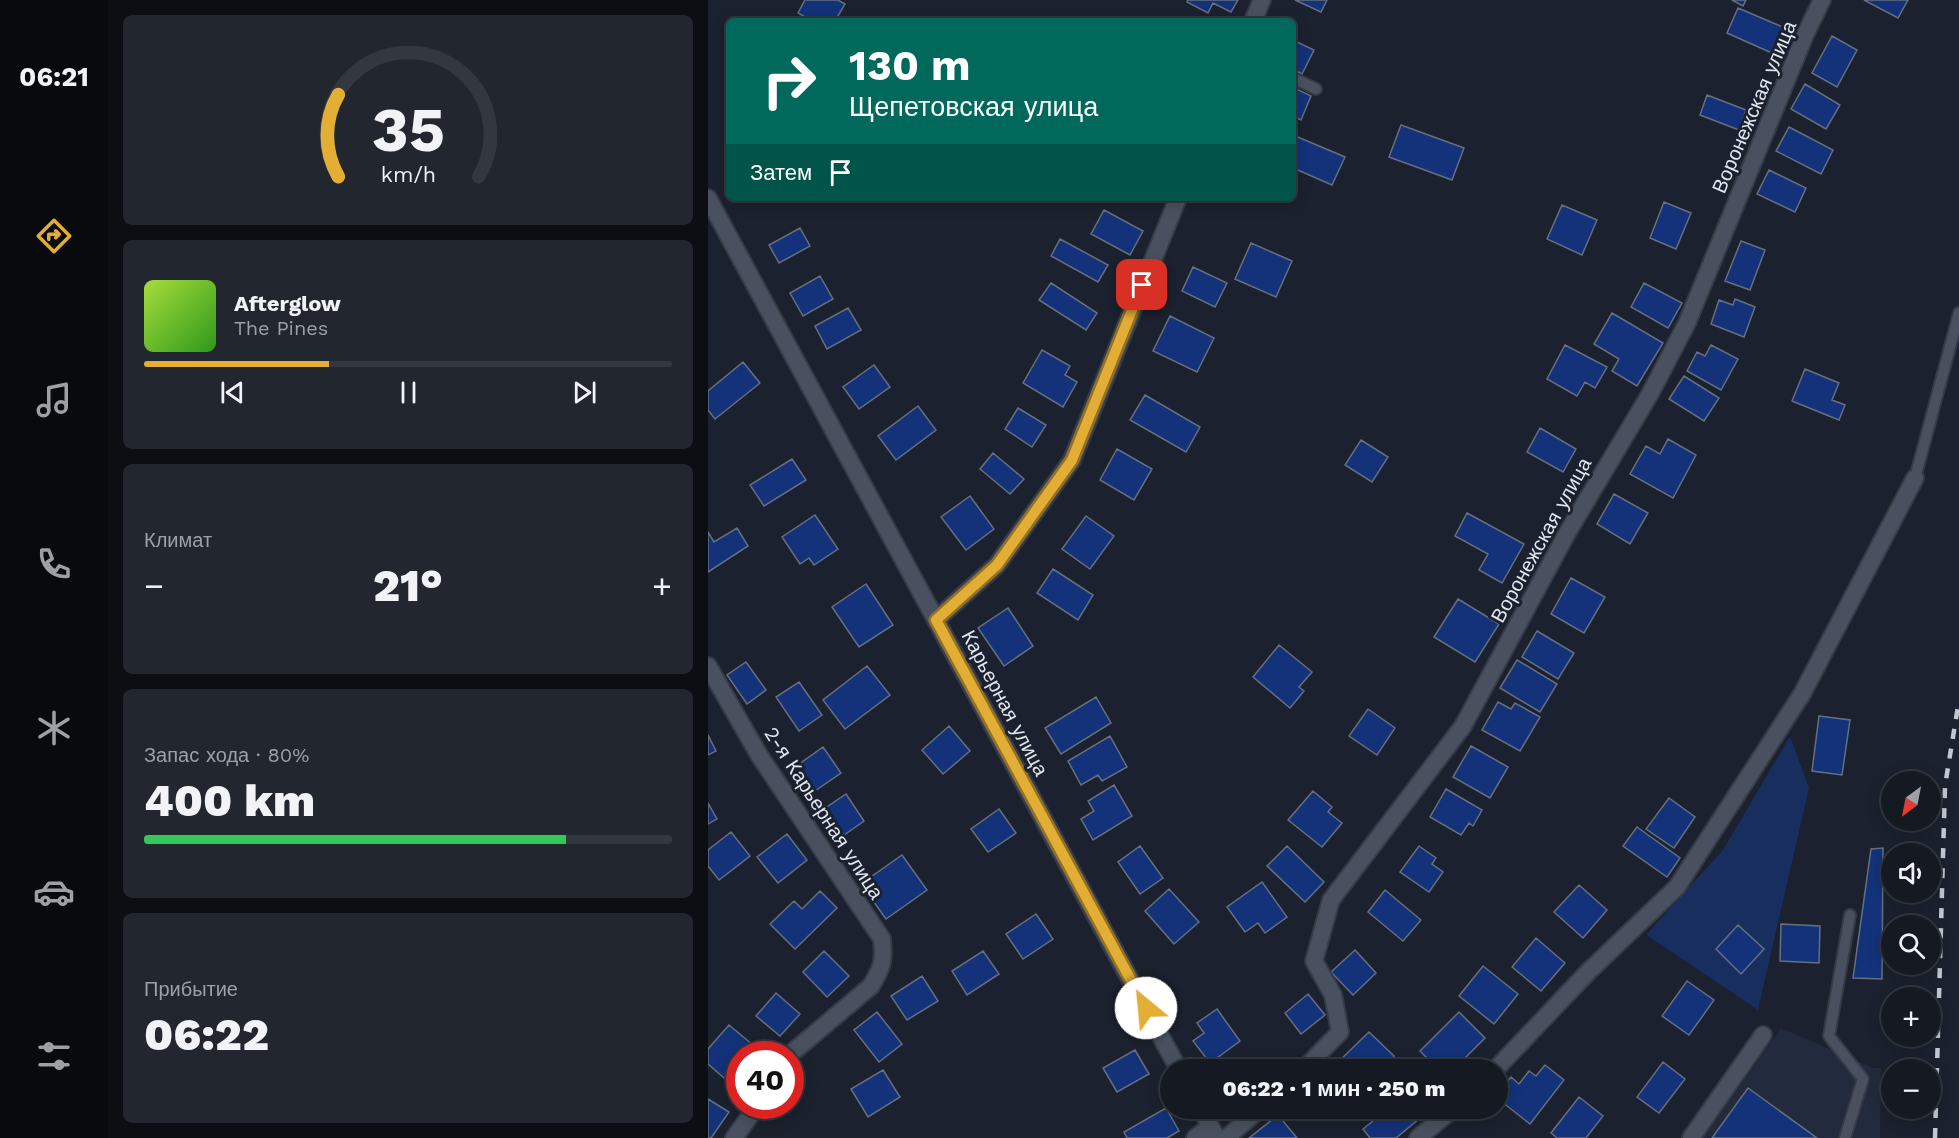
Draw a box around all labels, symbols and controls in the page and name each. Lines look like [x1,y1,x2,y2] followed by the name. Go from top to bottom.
[1707,16,1802,197] street label: Воронежская улица
[849,41,971,90] text: 130 m
[750,42,828,120] icon: right
[19,61,89,93] text: 06:21
[849,91,1098,123] text: Щепетовская улица
[371,93,445,166] text: 35
[824,156,857,189] icon: arrive
[750,160,812,185] text: Затем
[380,162,436,187] text: km/h
[33,215,75,257] icon: directions
[1116,259,1167,310] pin
[1125,268,1158,301] icon: arrive
[234,291,341,316] text: Afterglow
[234,316,328,340] text: The Pines
[216,376,249,409] icon: previous
[392,376,425,409] icon: pause
[568,376,601,409] icon: next
[33,379,75,421] icon: music
[1486,453,1597,627] street label: Воронежская улица
[144,528,212,552] text: Климат
[33,543,75,585] icon: phone
[373,559,443,612] text: 21°
[144,566,164,605] text: −
[652,566,672,605] text: +
[957,626,1054,781] street label: Карьерная улица
[33,707,75,749] icon: climate
[759,722,889,904] street label: 2-я Карьерная улица
[144,743,309,767] text: Запас хода · 80%
[1881,771,1941,831] north arrow
[1881,771,1941,1119] map controls
[144,774,315,827] text: 400 km
[1881,843,1941,903] button: sound
[33,871,75,913] icon: car
[1881,915,1941,975] button: search
[1114,976,1178,1040] position arrow
[144,977,238,1001] text: Прибытие
[1881,987,1941,1047] button: +
[144,1008,269,1061] text: 06:22
[33,1035,75,1077] icon: filters
[726,1041,804,1119] speed limit sign: 40
[1881,1059,1941,1119] button: −
[1223,1076,1445,1101] text: 06:22 · 1 мин · 250 m

